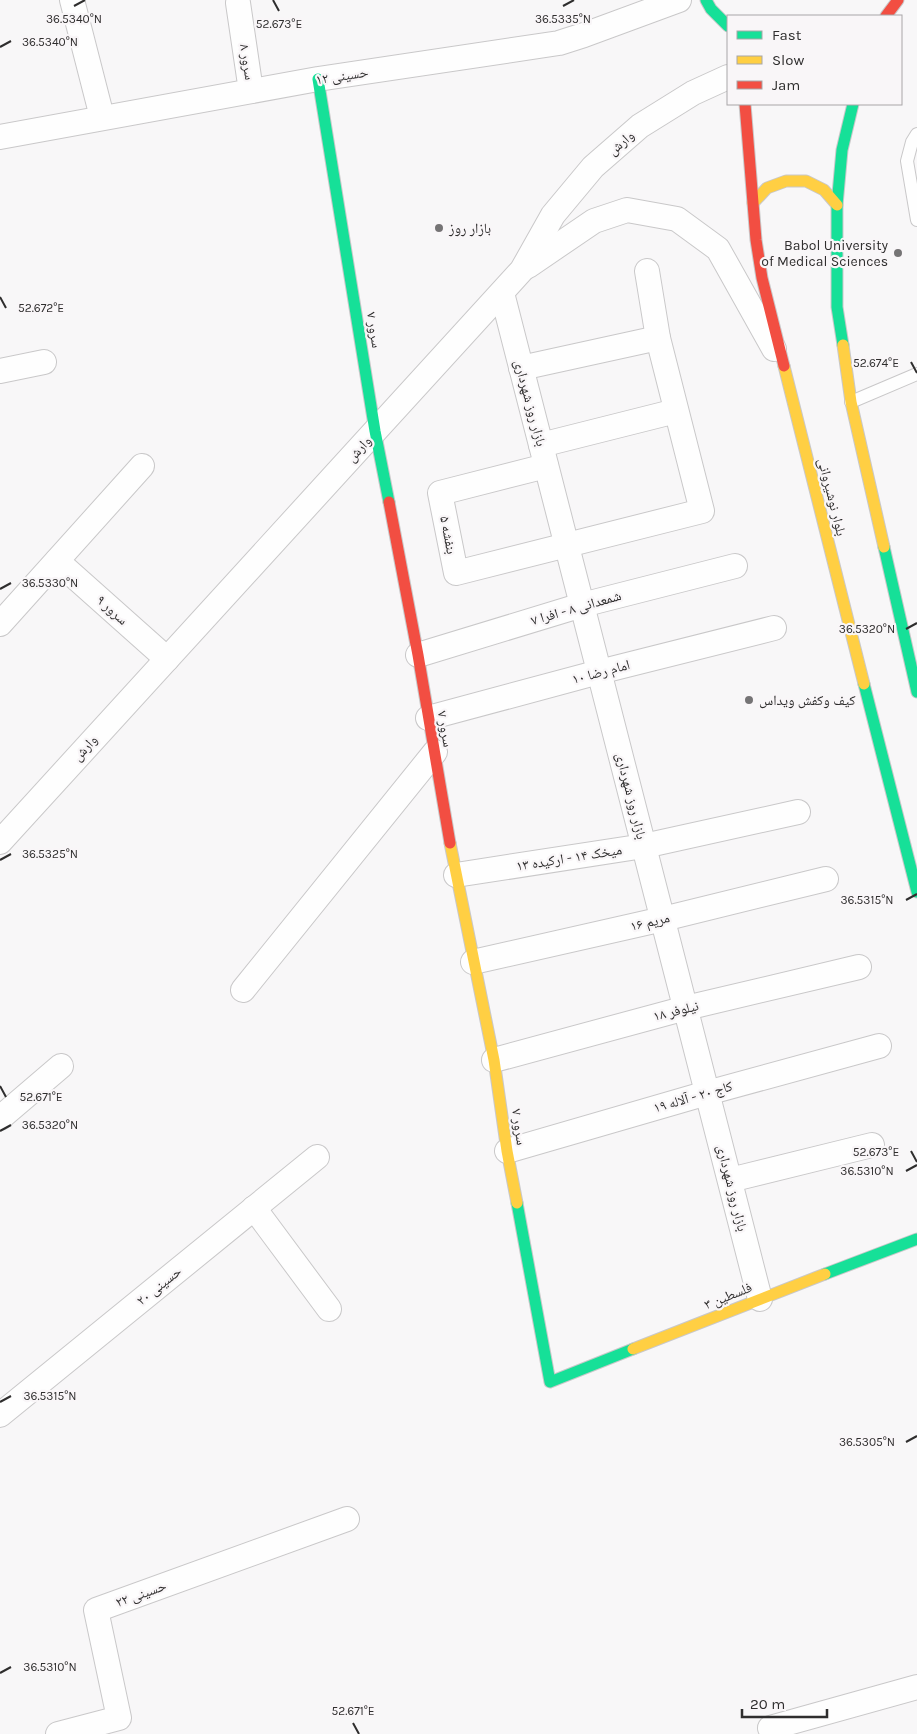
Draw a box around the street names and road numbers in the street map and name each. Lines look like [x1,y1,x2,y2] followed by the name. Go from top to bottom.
[236,43,258,81] street label: سرور ۸
[315,63,370,89] street label: حسینی ۱۲
[604,127,638,159] street label: وارش
[363,311,385,349] street label: سرور ۷
[510,358,550,448] street label: بازار روز شهرداری
[343,432,375,466] street label: وارش
[814,456,850,538] street label: بلوار نوشیروانی
[436,514,460,556] street label: بنفشه ۵
[529,587,623,629] street label: شمعدانی ۸ - افرا ۷
[93,591,131,629] street label: سرور ۹
[570,656,632,689] street label: امام رضا ۱۰
[433,710,457,748] street label: سرور ۷
[69,731,101,765] street label: وارش
[612,751,650,841] street label: بازار روز شهرداری
[515,841,623,875] street label: میخک ۱۴ - ارکیده ۱۳
[629,909,672,936] street label: مریم ۱۶
[651,997,701,1025] street label: نیلوفر ۱۸
[651,1078,735,1117] street label: کاج ۲۰ - آلاله ۱۹
[508,1108,530,1146] street label: سرور ۷
[713,1143,751,1233] street label: بازار روز شهرداری
[133,1263,185,1309] street label: حسینی ٢٠
[702,1279,755,1313] street label: فلسطین ۳
[113,1577,169,1611] street label: حسینی ۲۲

